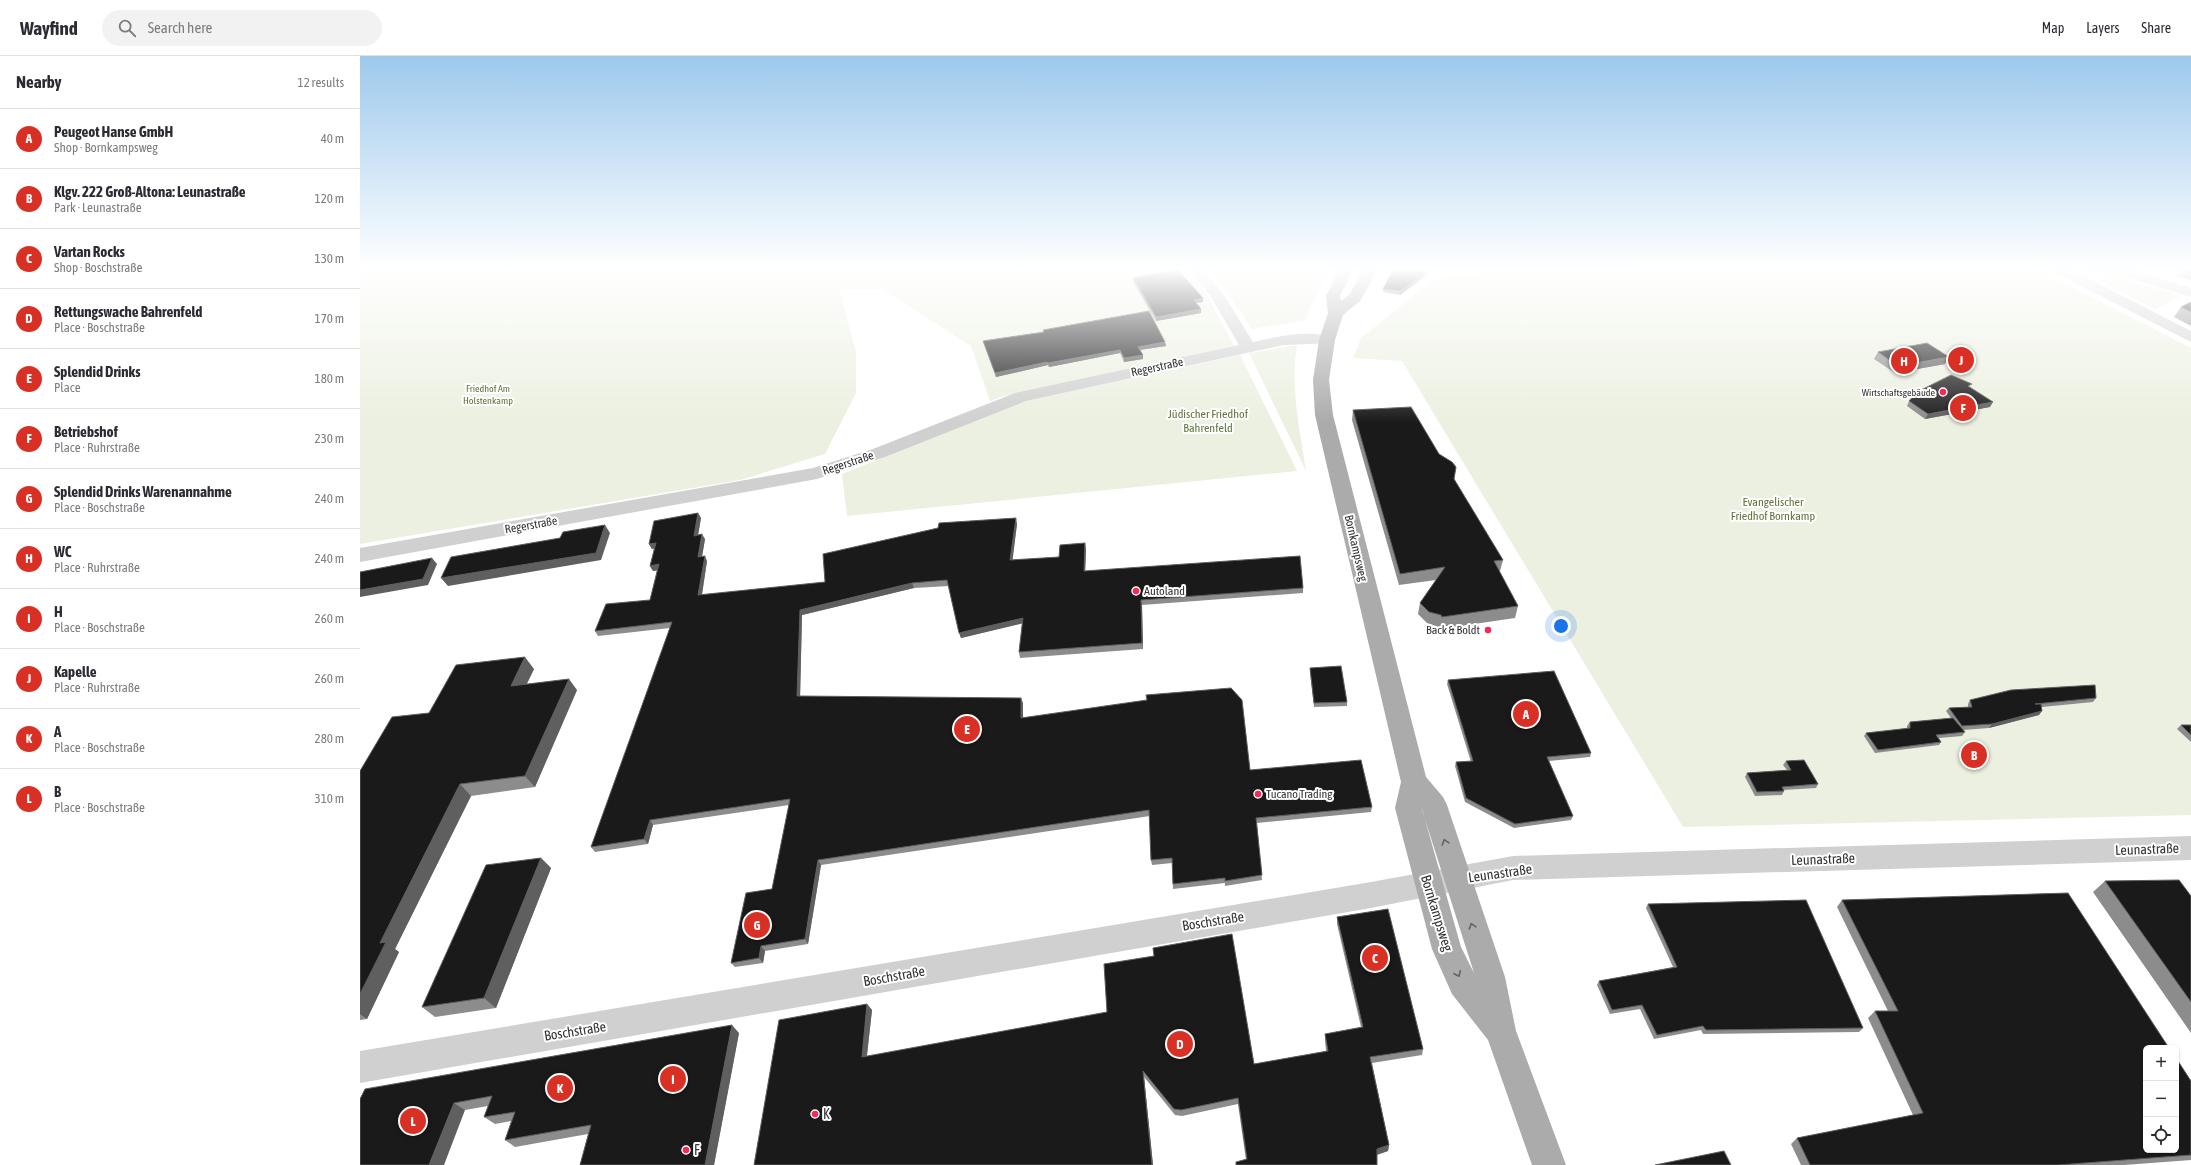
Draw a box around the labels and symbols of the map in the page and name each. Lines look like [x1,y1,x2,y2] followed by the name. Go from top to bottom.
[1948,345,1974,375] pin: J
[1891,346,1917,376] pin: H
[1130,355,1184,379] street label: Regerstraße
[463,383,513,406] park label: Friedhof Am Holstenkamp
[1862,387,1935,398] place label: Wirtschaftsgebäude
[1938,387,1948,397] marker: Wirtschaftsgebäude
[1950,393,1976,423] pin: F
[1168,407,1249,435] park label: Jüdischer Friedhof Bahrenfeld
[821,448,875,478] street label: Regerstraße
[1731,495,1815,523] park label: Evangelischer Friedhof Bornkamp
[1342,513,1371,583] street label: Bornkampsweg
[504,514,558,536] street label: Regerstraße
[1144,584,1185,598] place label: Autoland
[1131,586,1141,596] marker: Autoland
[1551,616,1571,636] your location
[1426,623,1481,637] place label: Back & Boldt
[1483,625,1493,635] marker: Back & Boldt
[1513,699,1539,729] pin: A
[954,714,980,744] pin: E
[1961,740,1987,770] pin: B
[1266,787,1333,801] place label: Tucano Trading
[1253,789,1263,799] marker: Tucano Trading
[1441,838,1450,845] one-way arrow
[2115,840,2179,858] street label: Leunastraße
[1791,850,1855,868] street label: Leunastraße
[1467,861,1533,885] street label: Leunastraße
[1418,873,1456,953] street label: Bornkampsweg
[1181,908,1245,934] street label: Boschstraße
[744,910,770,940] pin: G
[1468,923,1477,930] one-way arrow
[1362,943,1388,973] pin: C
[862,963,926,989] street label: Boschstraße
[1453,970,1461,978] one-way arrow
[543,1018,607,1044] street label: Boschstraße
[1167,1029,1193,1059] pin: D
[660,1064,686,1094] pin: I
[547,1073,573,1103] pin: K
[400,1106,426,1136] pin: L
[823,1106,830,1122] place label: K
[810,1109,820,1119] marker: K
[694,1142,700,1158] place label: F
[681,1145,691,1155] marker: F

